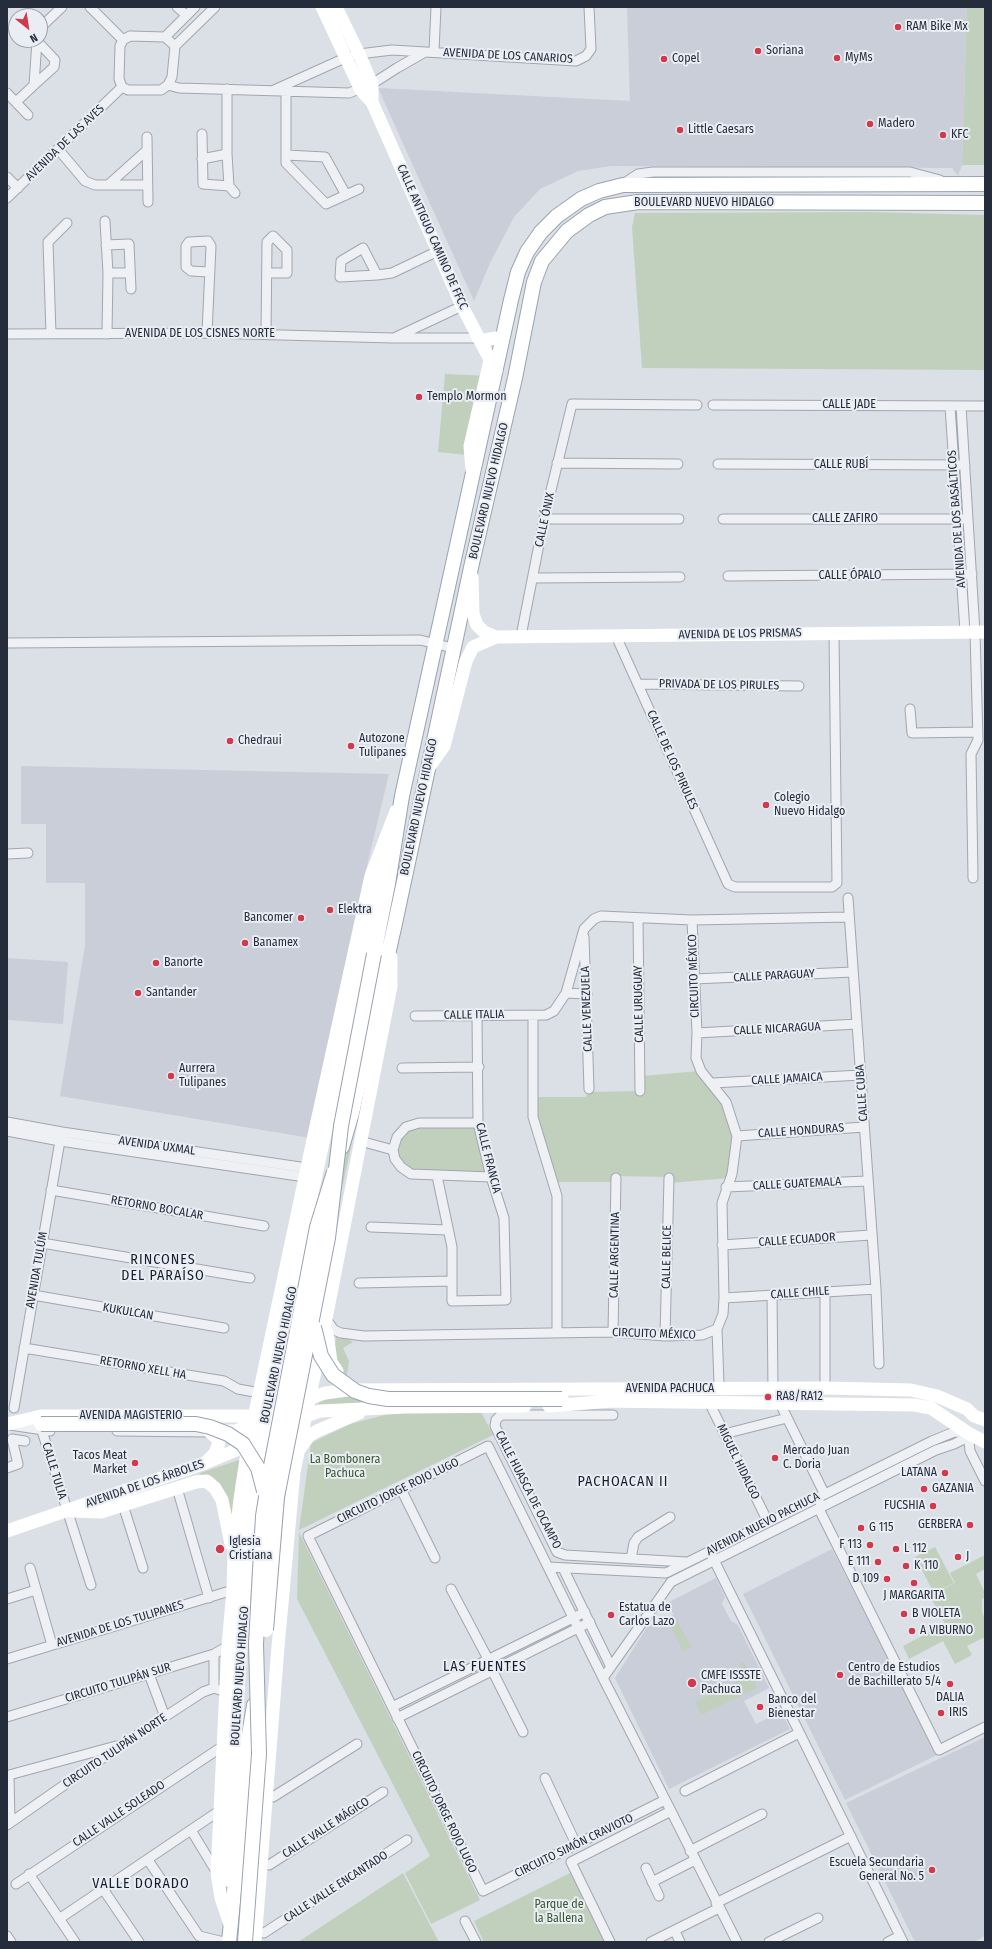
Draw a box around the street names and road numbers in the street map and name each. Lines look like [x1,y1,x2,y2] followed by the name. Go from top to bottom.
[443,45,573,67] street label: AVENIDA DE LOS CANARIOS
[23,102,107,184] street label: AVENIDA DE LAS AVES
[393,162,471,312] street label: CALLE ANTIGUO CAMINO DE FFCC
[634,196,774,210] street label: BOULEVARD NUEVO HIDALGO
[125,327,275,341] street label: AVENIDA DE LOS CISNES NORTE
[822,398,876,412] street label: CALLE JADE
[466,421,512,561] street label: BOULEVARD NUEVO HIDALGO
[945,450,969,588] street label: AVENIDA DE LOS BASÁLTICOS
[814,458,868,472] street label: CALLE RUBÍ
[532,491,558,549] street label: CALLE ÓNIX
[812,512,878,526] street label: CALLE ZAFIRO
[818,569,882,583] street label: CALLE ÓPALO
[678,626,802,642] street label: AVENIDA DE LOS PRISMAS
[659,677,779,693] street label: PRIVADA DE LOS PIRULES
[644,708,700,812] street label: CALLE DE LOS PIRULES
[397,737,441,877] street label: BOULEVARD NUEVO HIDALGO
[685,934,703,1018] street label: CIRCUITO MÉXICO
[631,965,647,1043] street label: CALLE URUGUAY
[578,966,596,1052] street label: CALLE VENEZUELA
[733,967,815,985] street label: CALLE PARAGUAY
[444,1007,504,1023] street label: CALLE ITALIA
[733,1020,821,1038] street label: CALLE NICARAGUA
[853,1064,871,1122] street label: CALLE CUBA
[751,1070,823,1088] street label: CALLE JAMAICA
[472,1121,504,1195] street label: CALLE FRANCIA
[757,1121,845,1141] street label: CALLE HONDURAS
[118,1133,196,1159] street label: AVENIDA UXMAL
[752,1174,842,1194] street label: CALLE GUATEMALA
[110,1193,204,1223] street label: RETORNO BOCALAR
[607,1212,623,1298] street label: CALLE ARGENTINA
[659,1225,675,1289] street label: CALLE BELICE
[758,1230,836,1250] street label: CALLE ECUADOR
[23,1231,51,1309] street label: AVENIDA TULÚM
[770,1284,830,1302] street label: CALLE CHILE
[257,1285,301,1425] street label: BOULEVARD NUEVO HIDALGO
[102,1300,154,1324] street label: KUKULCAN
[612,1325,696,1343] street label: CIRCUITO MÉXICO
[99,1353,187,1383] street label: RETORNO XELL HA
[626,1382,714,1396] street label: AVENIDA PACHUCA
[79,1409,183,1423] street label: AVENIDA MAGISTERIO
[714,1422,762,1502] street label: MIGUEL HIDALGO
[492,1428,564,1552] street label: CALLE HUASCA DE OCAMPO
[39,1441,69,1501] street label: CALLE TULIA
[335,1455,461,1527] street label: CIRCUITO JORGE ROJO LUGO
[84,1457,206,1511] street label: AVENIDA DE LOS ÁRBOLES
[704,1489,822,1559] street label: AVENIDA NUEVO PACHUCA
[55,1598,185,1650] street label: AVENIDA DE LOS TULIPANES
[228,1606,252,1746] street label: BOULEVARD NUEVO HIDALGO
[63,1660,173,1706] street label: CIRCUITO TULIPÁN SUR
[60,1711,170,1791] street label: CIRCUITO TULIPÁN NORTE
[408,1749,480,1875] street label: CIRCUITO JORGE ROJO LUGO
[70,1778,168,1850] street label: CALLE VALLE SOLEADO
[280,1794,372,1862] street label: CALLE VALLE MÁGICO
[512,1811,636,1881] street label: CIRCUITO SIMÓN CRAVIOTO
[281,1848,391,1926] street label: CALLE VALLE ENCANTADO

